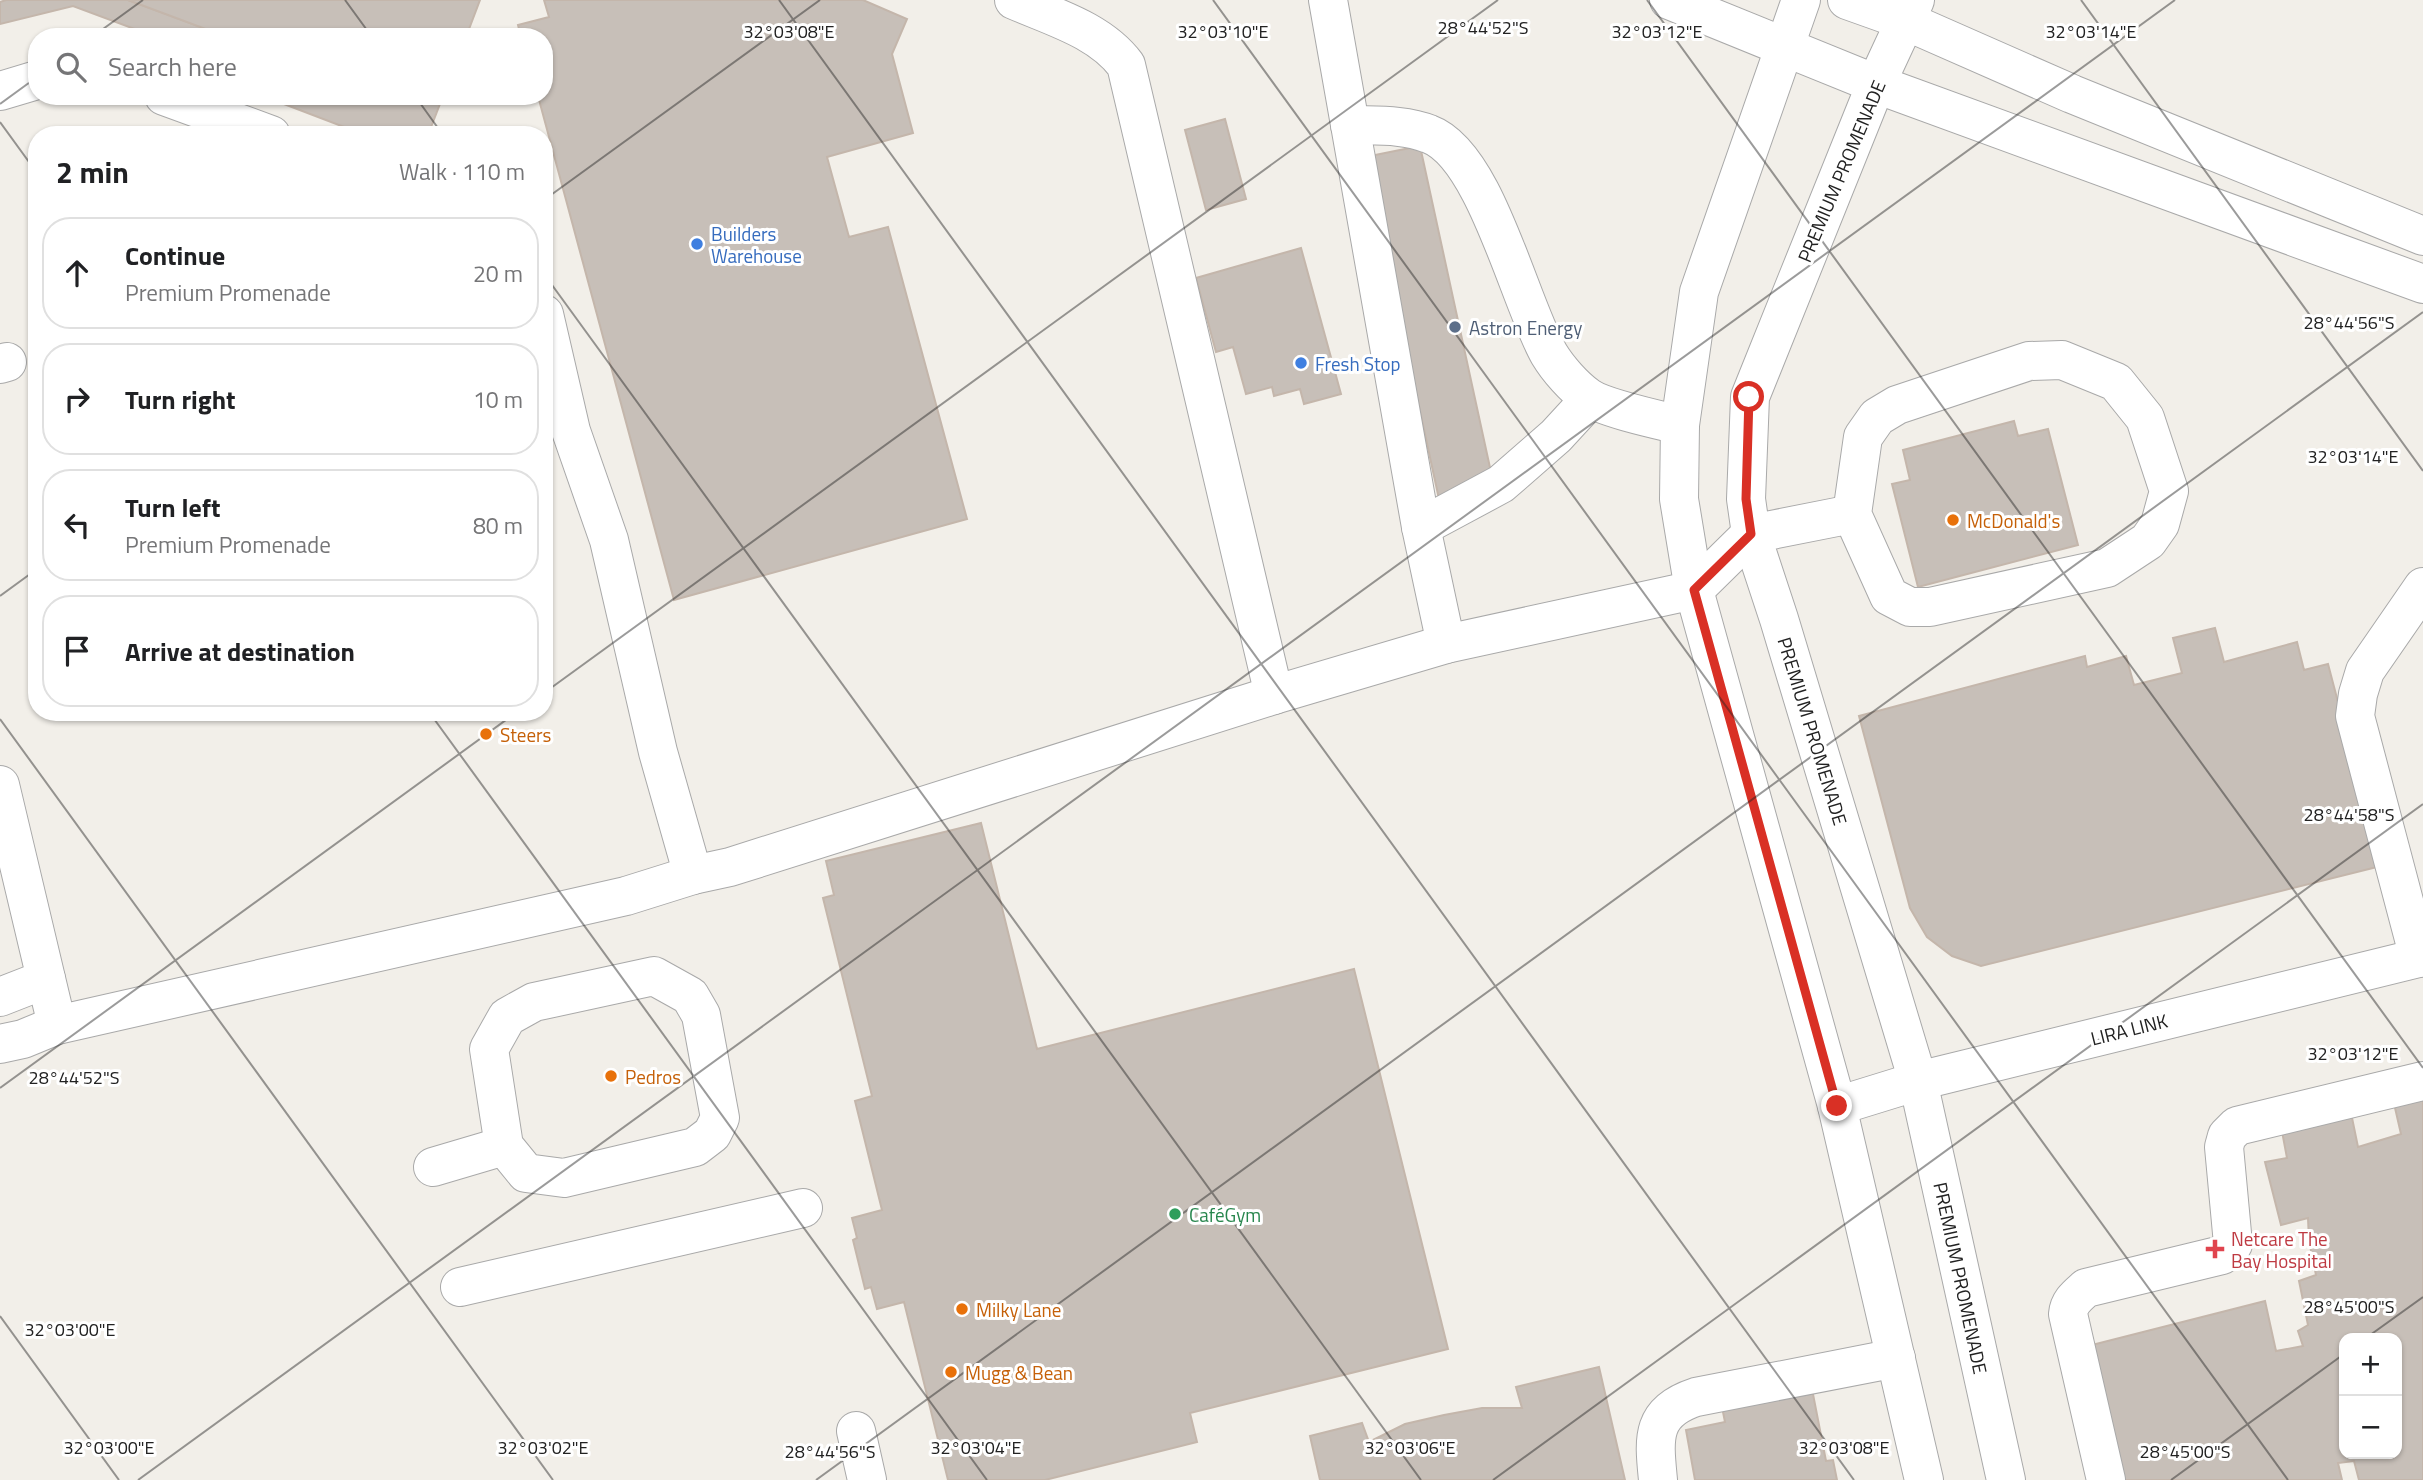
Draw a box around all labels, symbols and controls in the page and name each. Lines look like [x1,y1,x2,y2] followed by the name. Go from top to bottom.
[1438,14,1528,41] text: 28°44'52"S
[744,18,835,45] text: 32°03'08"E
[1178,18,1269,45] text: 32°03'10"E
[1612,18,1703,45] text: 32°03'12"E
[2046,18,2137,45] text: 32°03'14"E
[28,28,553,105] search box
[108,47,237,86] text: Search here
[52,48,90,86] icon: search
[1789,75,1893,267] street label: PREMIUM PROMENADE
[56,149,129,195] text: 2 min
[399,154,525,189] text: Walk · 110 m
[711,219,802,270] place label: Builders Warehouse
[125,236,225,275] text: Continue
[689,236,705,252] marker: Builders Warehouse
[58,254,96,292] icon: ahead
[473,256,523,291] text: 20 m
[125,275,331,310] text: Premium Promenade
[2304,309,2394,336] text: 28°44'56"S
[1469,313,1582,342] place label: Astron Energy
[1447,319,1463,335] marker: Astron Energy
[1315,349,1401,378] place label: Fresh Stop
[1293,355,1309,371] marker: Fresh Stop
[58,380,96,418] icon: right
[125,380,236,419] text: Turn right
[1733,381,1764,412] route start
[473,382,523,417] text: 10 m
[2308,443,2399,470] text: 32°03'14"E
[125,488,220,527] text: Turn left
[58,506,96,544] icon: left
[1967,506,2060,535] place label: McDonald's
[473,508,523,543] text: 80 m
[1945,512,1961,528] marker: McDonald's
[125,527,331,562] text: Premium Promenade
[58,632,96,670] icon: arrive
[125,632,355,671] text: Arrive at destination
[1771,633,1855,829] street label: PREMIUM PROMENADE
[500,720,552,749] place label: Steers
[478,726,494,742] marker: Steers
[2304,801,2394,828] text: 28°44'58"S
[2088,1005,2171,1053] street label: LIRA LINK
[2308,1040,2399,1067] text: 32°03'12"E
[625,1062,681,1091] place label: Pedros
[29,1064,119,1091] text: 28°44'52"S
[603,1068,619,1084] marker: Pedros
[1821,1090,1852,1121] route end
[1927,1179,1995,1377] street label: PREMIUM PROMENADE
[1189,1200,1261,1229] place label: CaféGym
[1167,1206,1183,1222] marker: CaféGym
[2231,1224,2332,1275] place label: Netcare The Bay Hospital
[2205,1239,2225,1259] marker: Netcare The Bay Hospital
[2304,1293,2394,1320] text: 28°45'00"S
[976,1295,1061,1324] place label: Milky Lane
[954,1301,970,1317] marker: Milky Lane
[25,1316,116,1343] text: 32°03'00"E
[2339,1333,2402,1459] map controls
[2339,1333,2402,1396] button: +
[965,1358,1073,1387] place label: Mugg & Bean
[943,1364,959,1380] marker: Mugg & Bean
[2339,1396,2402,1459] button: −
[64,1434,155,1461] text: 32°03'00"E
[498,1434,589,1461] text: 32°03'02"E
[931,1434,1022,1461] text: 32°03'04"E
[1365,1434,1456,1461] text: 32°03'06"E
[1799,1434,1890,1461] text: 32°03'08"E
[785,1438,875,1465] text: 28°44'56"S
[2140,1438,2230,1465] text: 28°45'00"S

